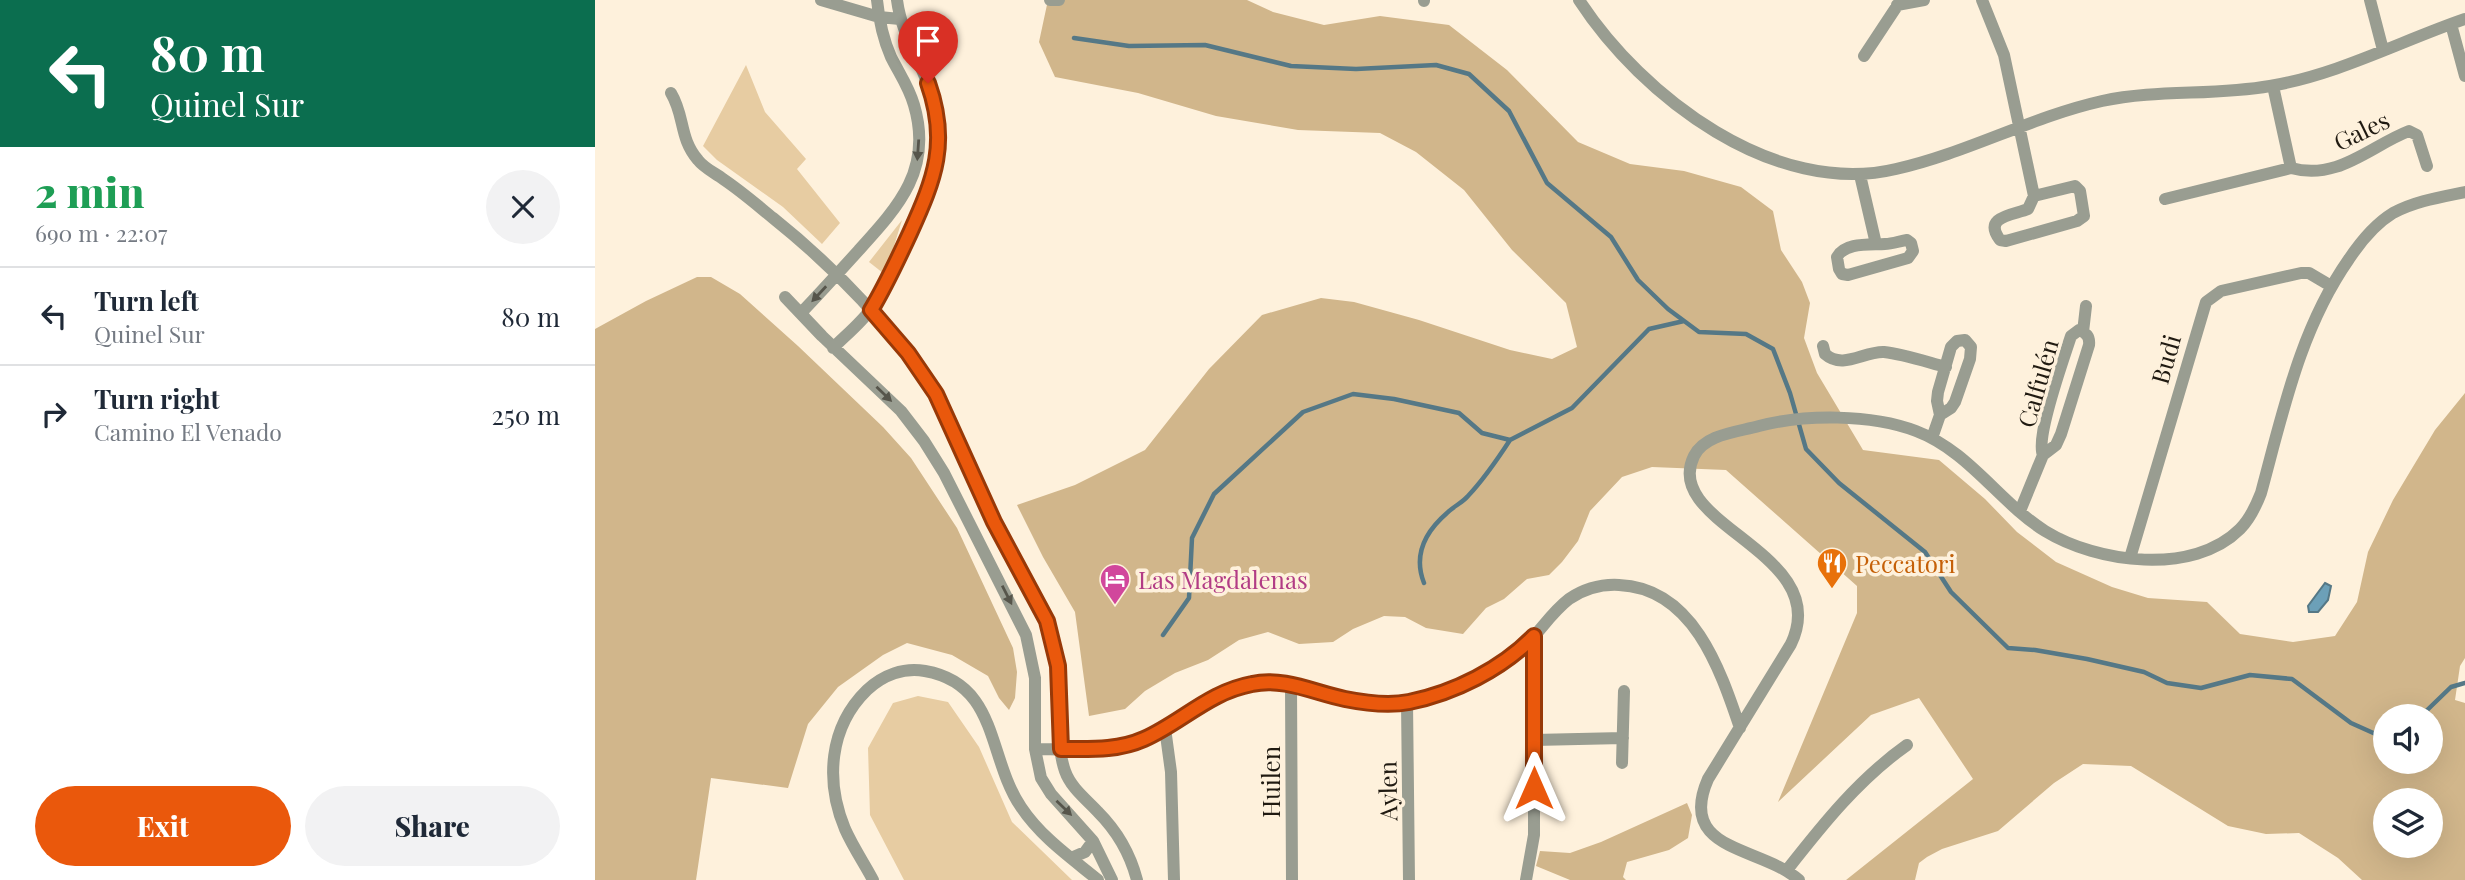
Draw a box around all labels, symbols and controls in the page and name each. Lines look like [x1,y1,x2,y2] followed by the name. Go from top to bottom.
[898,11,958,83] pin
[150,19,265,84] text: 80 m
[909,22,947,60] icon: arrive
[35,28,126,119] icon: left
[150,82,304,125] text: Quinel Sur
[2328,103,2394,157] street label: Gales
[912,140,923,162] one-way arrow
[35,163,144,219] text: 2 min
[486,170,560,244] button: close
[35,217,167,248] text: 690 m · 22:07
[94,283,199,318] text: Turn left
[812,285,828,302] one-way arrow
[35,297,73,335] icon: left
[501,299,560,334] text: 80 m
[94,318,205,349] text: Quinel Sur
[2143,331,2187,387] street label: Budi
[2009,335,2065,431] street label: Calfulén
[94,381,220,416] text: Turn right
[875,385,892,401] one-way arrow
[35,395,73,433] icon: right
[492,397,560,432] text: 250 m
[94,416,282,447] text: Camino El Venado
[1815,546,1849,590] restaurant icon: Peccatori
[1855,547,1956,579] place label: Peccatori
[1098,562,1132,606] hotel icon: Las Magdalenas
[1138,563,1308,595] place label: Las Magdalenas
[1001,585,1013,605] one-way arrow
[2373,704,2443,858] map controls
[2373,704,2443,774] button: sound
[1254,746,1286,818] street label: Huilen
[1497,751,1571,825] position arrow
[1370,761,1404,822] street label: Aylen
[35,786,291,866] button: Exit
[305,786,560,866] button: Share
[2373,788,2443,858] button: layers
[1056,800,1072,816] one-way arrow

